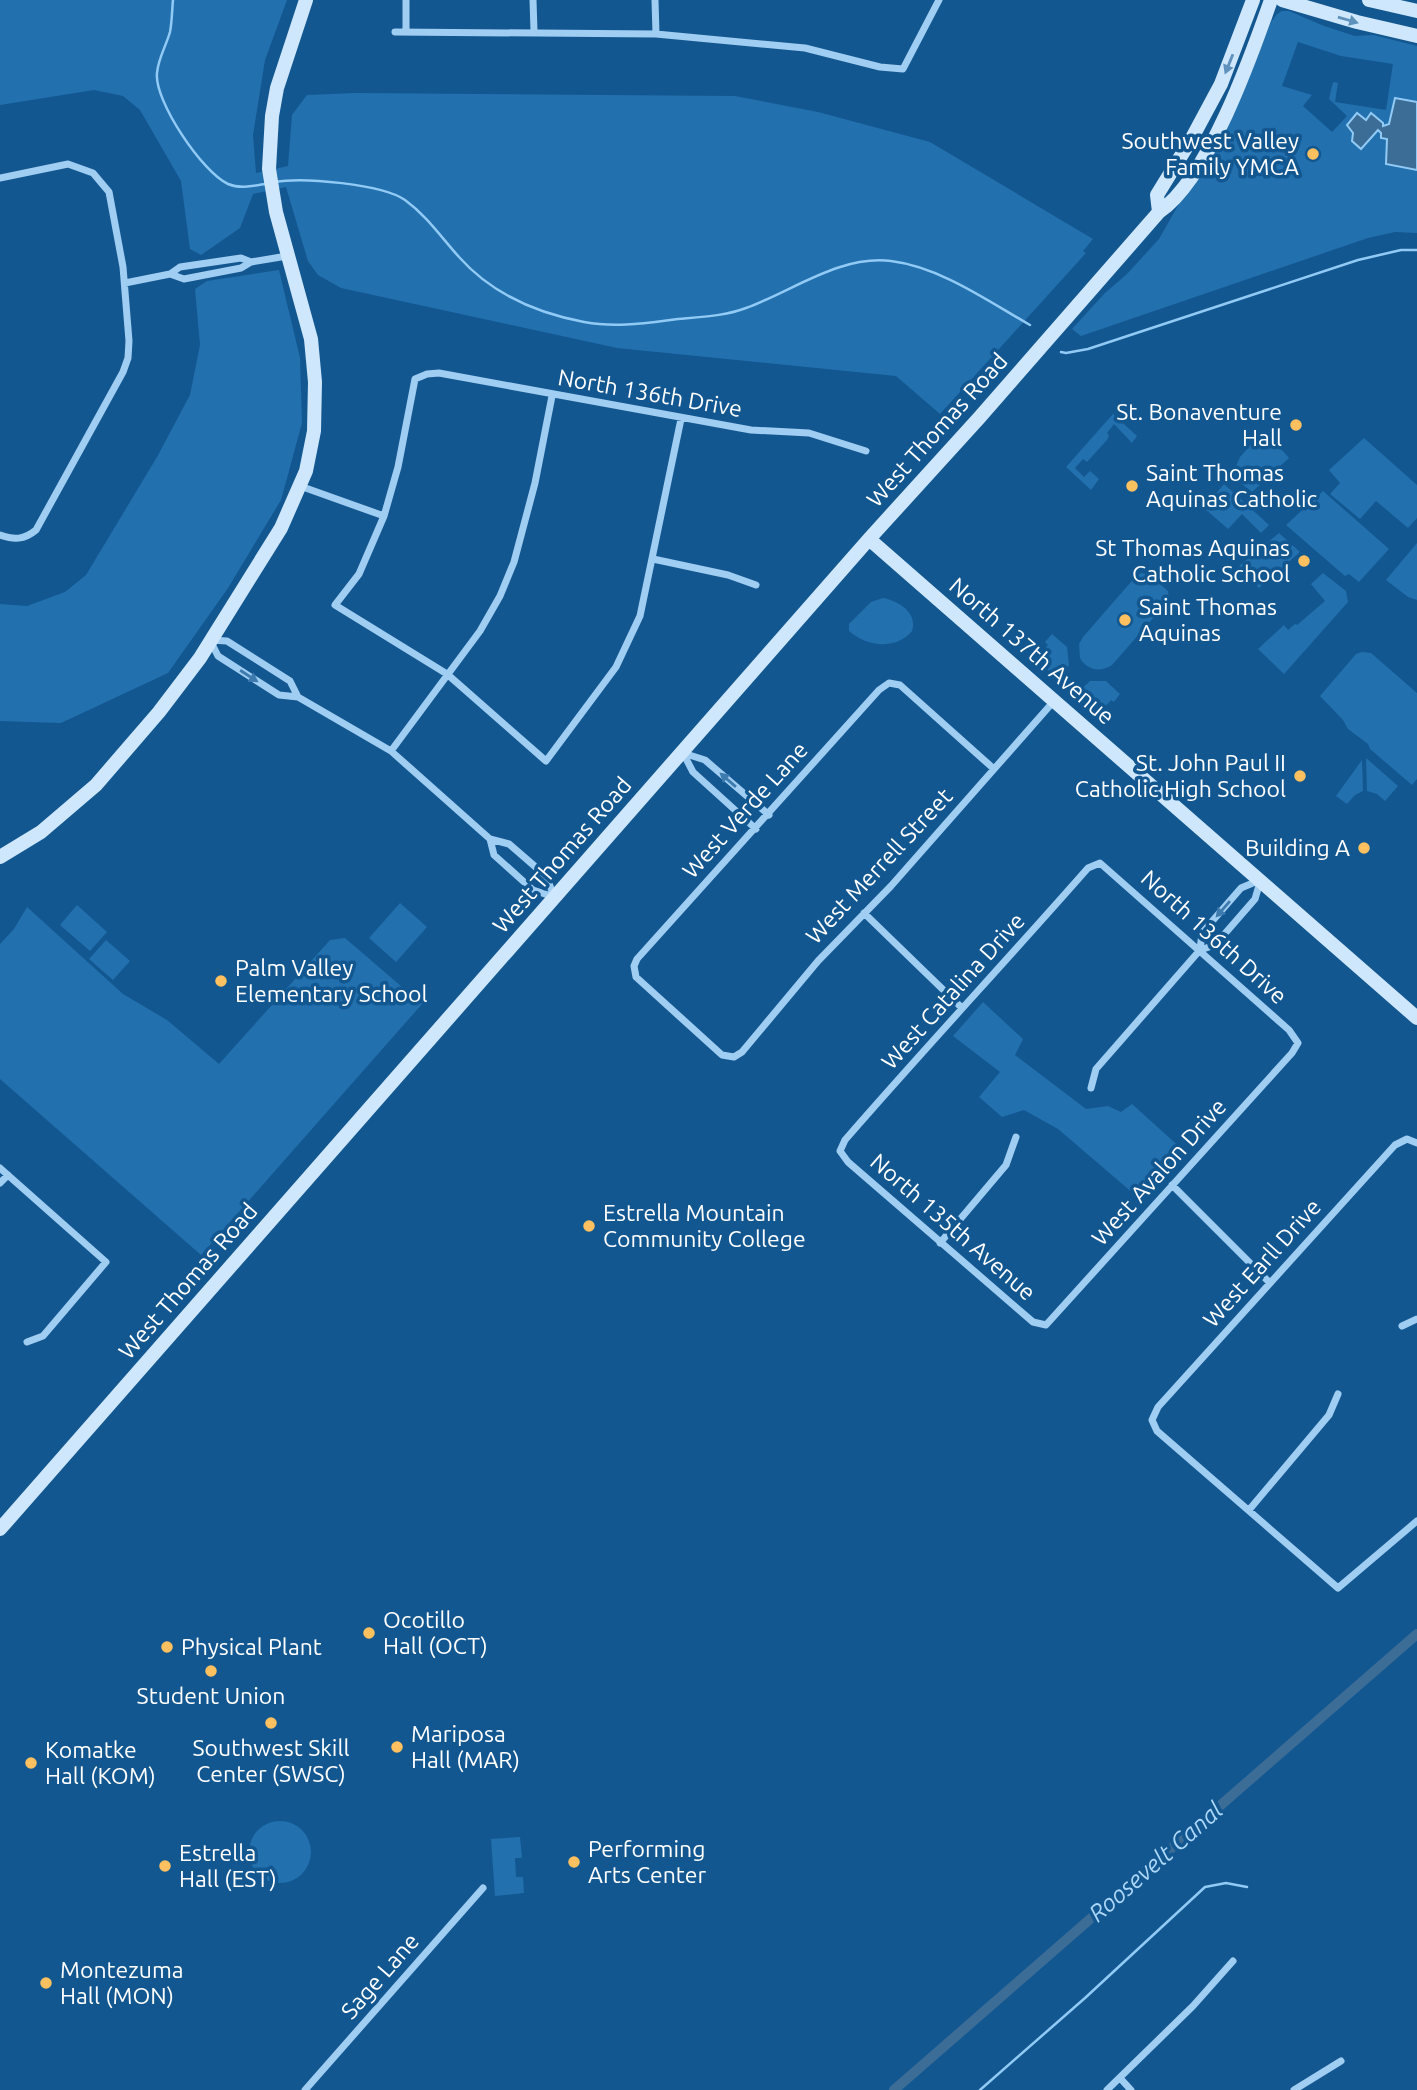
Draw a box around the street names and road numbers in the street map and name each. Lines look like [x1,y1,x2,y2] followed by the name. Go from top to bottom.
[861,348,1012,511] street label: West Thomas Road
[556,364,744,421] street label: North 136th Drive
[945,572,1120,729] street label: North 137th Avenue
[677,737,812,883] street label: West Verde Lane
[487,772,636,937] street label: West Thomas Road
[801,783,957,948] street label: West Merrell Street
[1137,865,1292,1008] street label: North 136th Drive
[876,908,1029,1074] street label: West Catalina Drive
[1086,1094,1231,1250] street label: West Avalon Drive
[866,1148,1041,1305] street label: North 135th Avenue
[1198,1194,1325,1332] street label: West Earll Drive
[113,1198,262,1363] street label: West Thomas Road
[336,1928,423,2023] street label: Sage Lane

